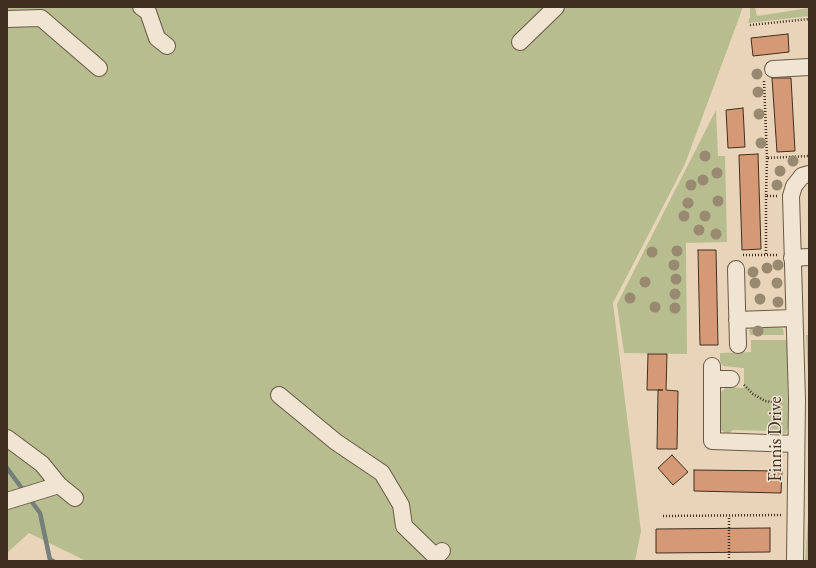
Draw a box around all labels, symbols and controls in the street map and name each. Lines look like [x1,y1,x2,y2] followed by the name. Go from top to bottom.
[765,397,787,481] street label: Finnis Drive

